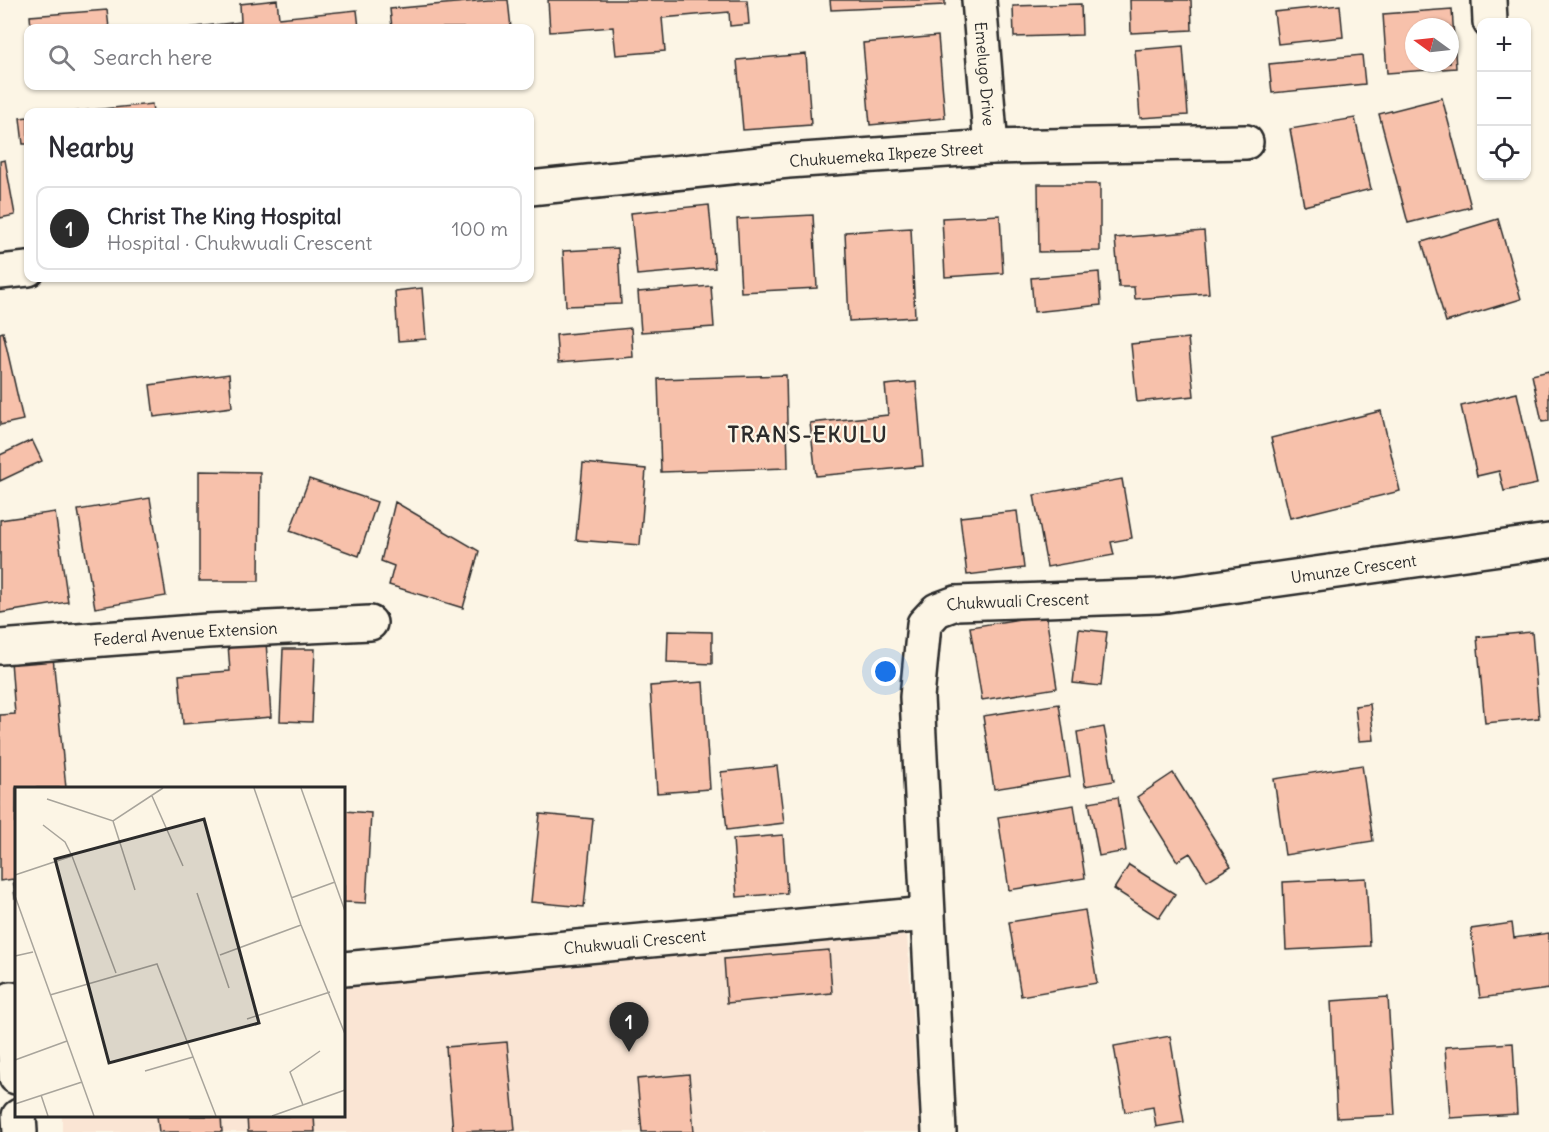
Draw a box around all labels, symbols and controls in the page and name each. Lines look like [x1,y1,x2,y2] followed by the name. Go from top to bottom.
[1405,18,1459,72] north arrow
[1477,18,1531,180] map controls
[1477,18,1531,72] button: +
[971,21,999,127] street label: Emelugo Drive
[24,24,534,90] search box
[45,41,78,74] icon: search
[93,43,212,71] text: Search here
[1477,72,1531,126] button: −
[1477,126,1531,180] button: locate
[48,131,134,164] text: Nearby
[789,138,985,171] street label: Chukuemeka Ikpeze Street
[107,202,341,230] text: Christ The King Hospital
[66,216,73,241] text: 1
[451,216,508,241] text: 100 m
[107,230,372,255] text: Hospital · Chukwuali Crescent
[728,420,888,448] district label: TRANS-EKULU
[1290,550,1418,587] street label: Umunze Crescent
[944,588,1090,616] street label: Chukwuali Crescent
[93,618,278,650] street label: Federal Avenue Extension
[871,657,900,686] your location
[15,787,345,1117] inset map
[563,925,707,958] street label: Chukwuali Crescent
[610,1002,648,1052] pin: 1

